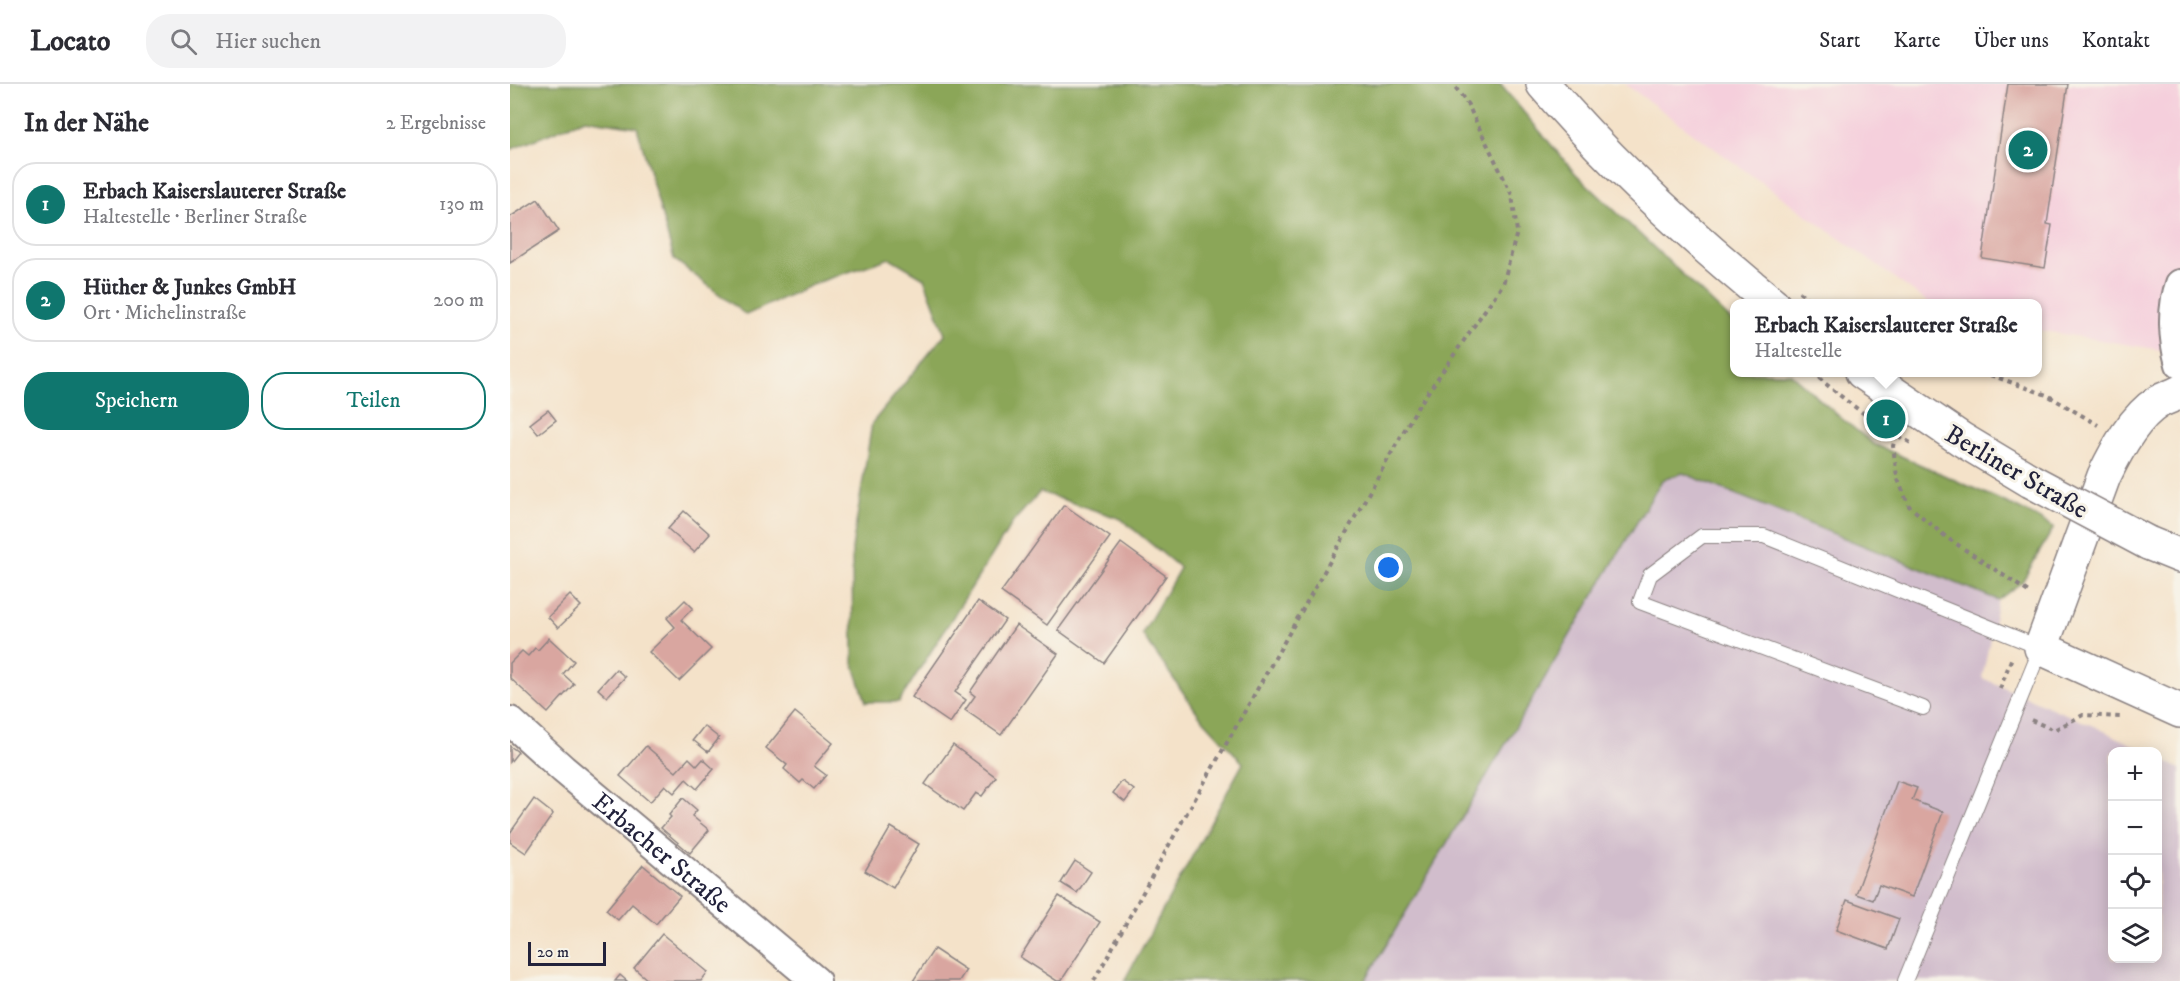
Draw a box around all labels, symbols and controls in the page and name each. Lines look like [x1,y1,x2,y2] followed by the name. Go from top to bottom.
[146,14,566,68] search box
[30,24,110,59] text: Locato
[167,25,200,58] icon: search
[215,28,321,55] text: Hier suchen
[1819,28,1861,54] text: Start
[1894,28,1940,54] text: Karte
[1973,28,2049,54] text: Über uns
[2082,28,2150,54] text: Kontakt
[24,107,149,140] text: In der Nähe
[386,111,486,136] text: 2 Ergebnisse
[2008,128,2048,172] pin: 2
[83,178,346,205] text: Erbach Kaiserslauterer Straße
[42,192,49,217] text: 1
[439,192,484,217] text: 130 m
[83,205,307,230] text: Haltestelle · Berliner Straße
[83,274,297,301] text: Hüther & Junkes GmbH
[41,288,50,313] text: 2
[433,288,484,313] text: 200 m
[1730,299,2042,377] popup
[83,301,246,326] text: Ort · Michelinstraße
[1754,312,2018,339] text: Erbach Kaiserslauterer Straße
[1754,339,1842,364] text: Haltestelle
[24,372,249,430] button: Speichern
[261,372,486,430] button: Teilen
[1866,396,1906,442] pin: 1
[1939,418,2094,527] street label: Berliner Straße
[1374,553,1403,582] your location
[2108,747,2162,963] map controls
[2108,747,2162,801] button: +
[585,786,738,921] street label: Erbacher Straße
[2108,801,2162,855] button: −
[2108,855,2162,909] button: locate
[2108,909,2162,963] button: layers
[528,939,606,966] scale bar
[537,942,569,962] text: 20 m

